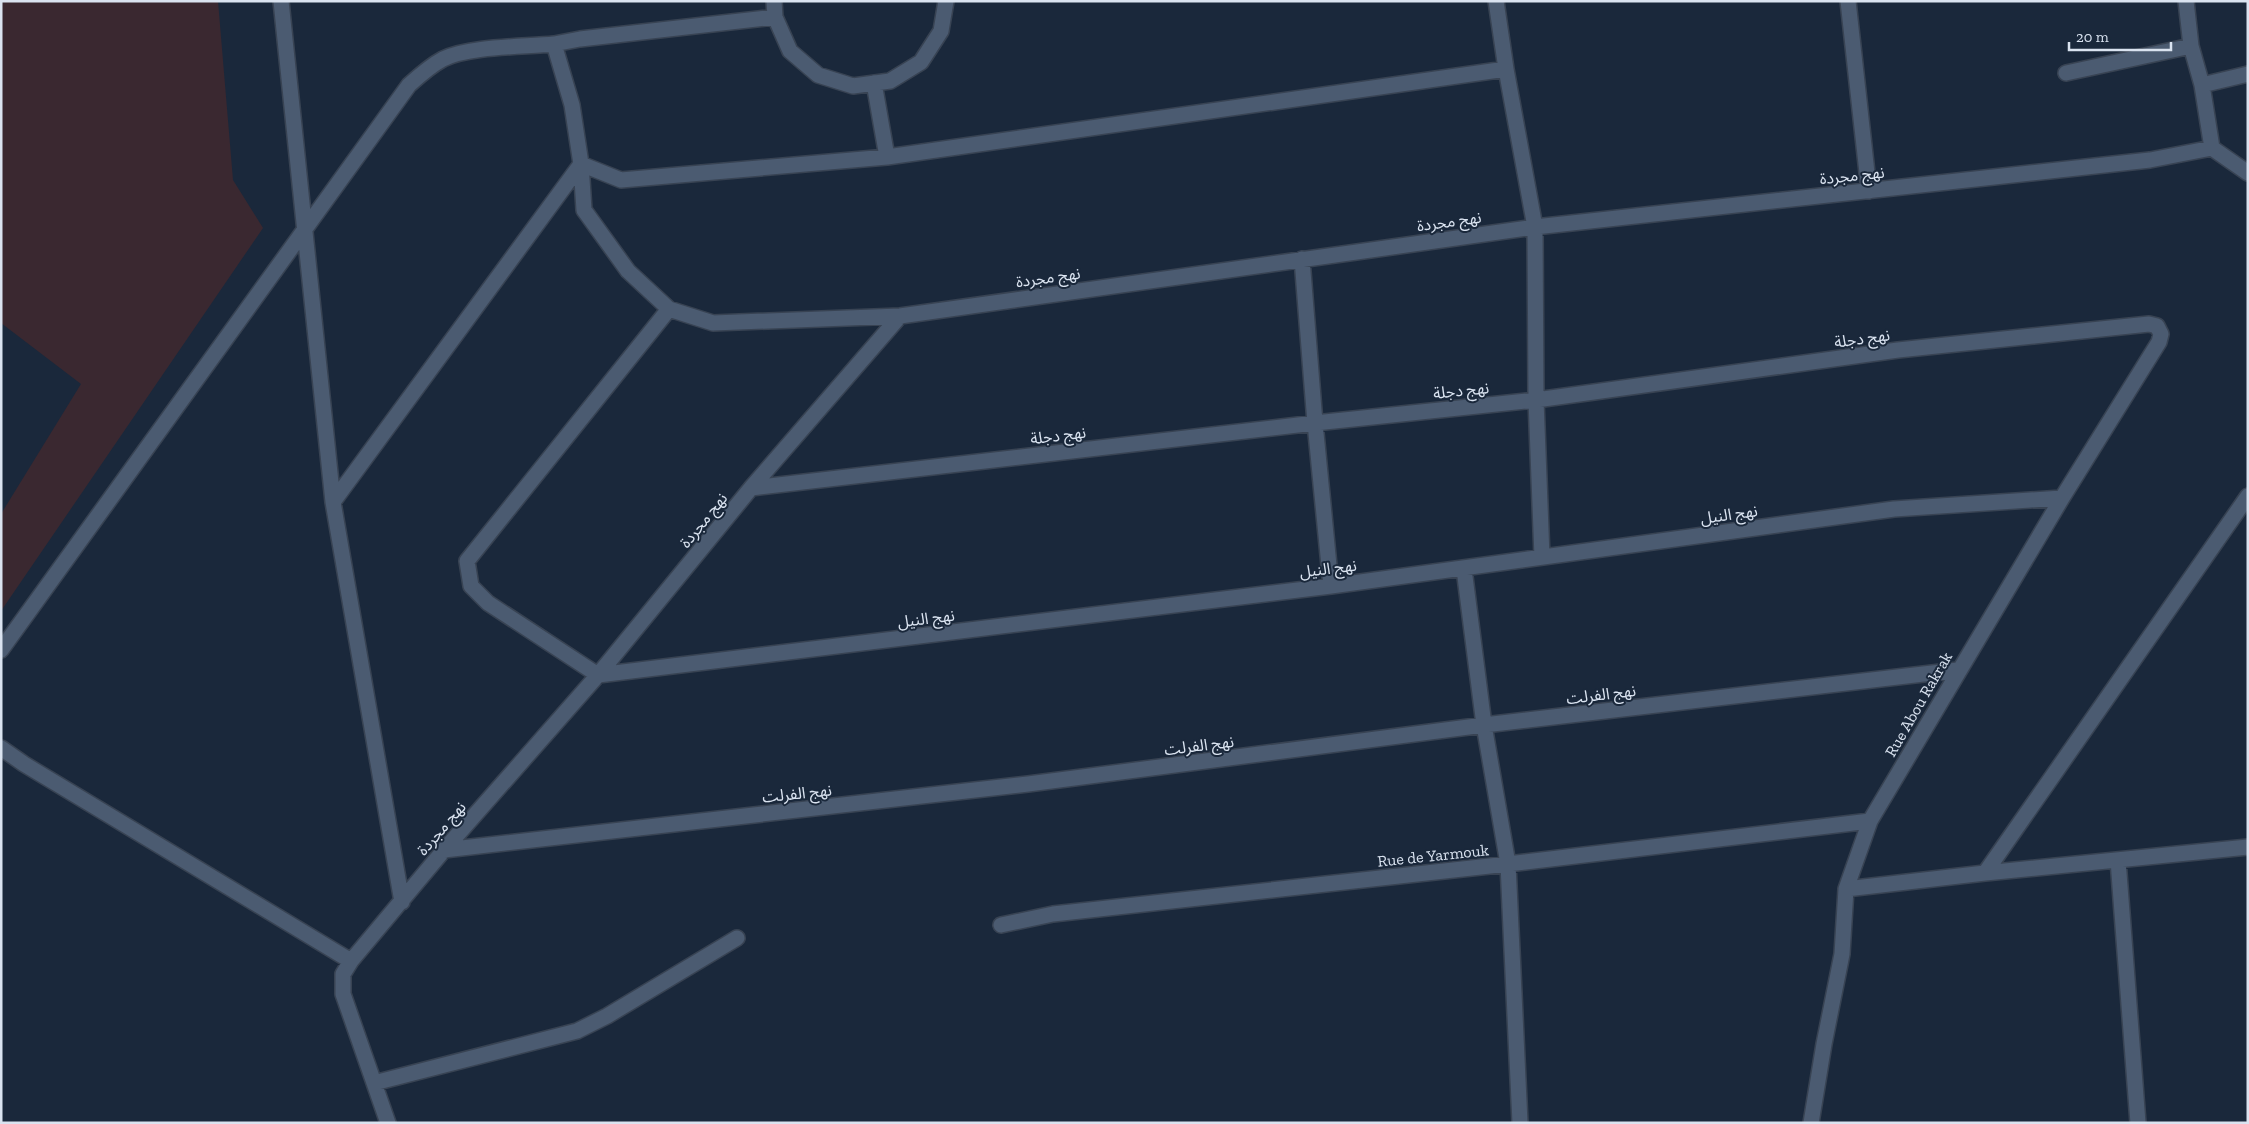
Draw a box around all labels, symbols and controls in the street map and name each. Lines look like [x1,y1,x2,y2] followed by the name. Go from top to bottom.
[2069,20,2172,52] scale bar
[2076,28,2109,46] text: 20 m
[1819,163,1886,191] street label: نهج مجردة
[1416,208,1483,238] street label: نهج مجردة
[1015,264,1082,294] street label: نهج مجردة
[1833,325,1892,355] street label: نهج دجلة
[1432,378,1490,406] street label: نهج دجلة
[1029,423,1087,451] street label: نهج دجلة
[676,489,734,553] street label: نهج مجردة
[1699,501,1759,531] street label: نهج النيل
[1298,556,1358,584] street label: نهج النيل
[896,606,956,634] street label: نهج النيل
[1881,648,1956,760] street label: Rue Abou Rakrak
[1565,681,1637,711] street label: نهج الفرلت
[1163,732,1235,762] street label: نهج الفرلت
[761,780,833,810] street label: نهج الفرلت
[413,798,472,861] street label: نهج مجردة
[1376,840,1490,871] street label: Rue de Yarmouk

